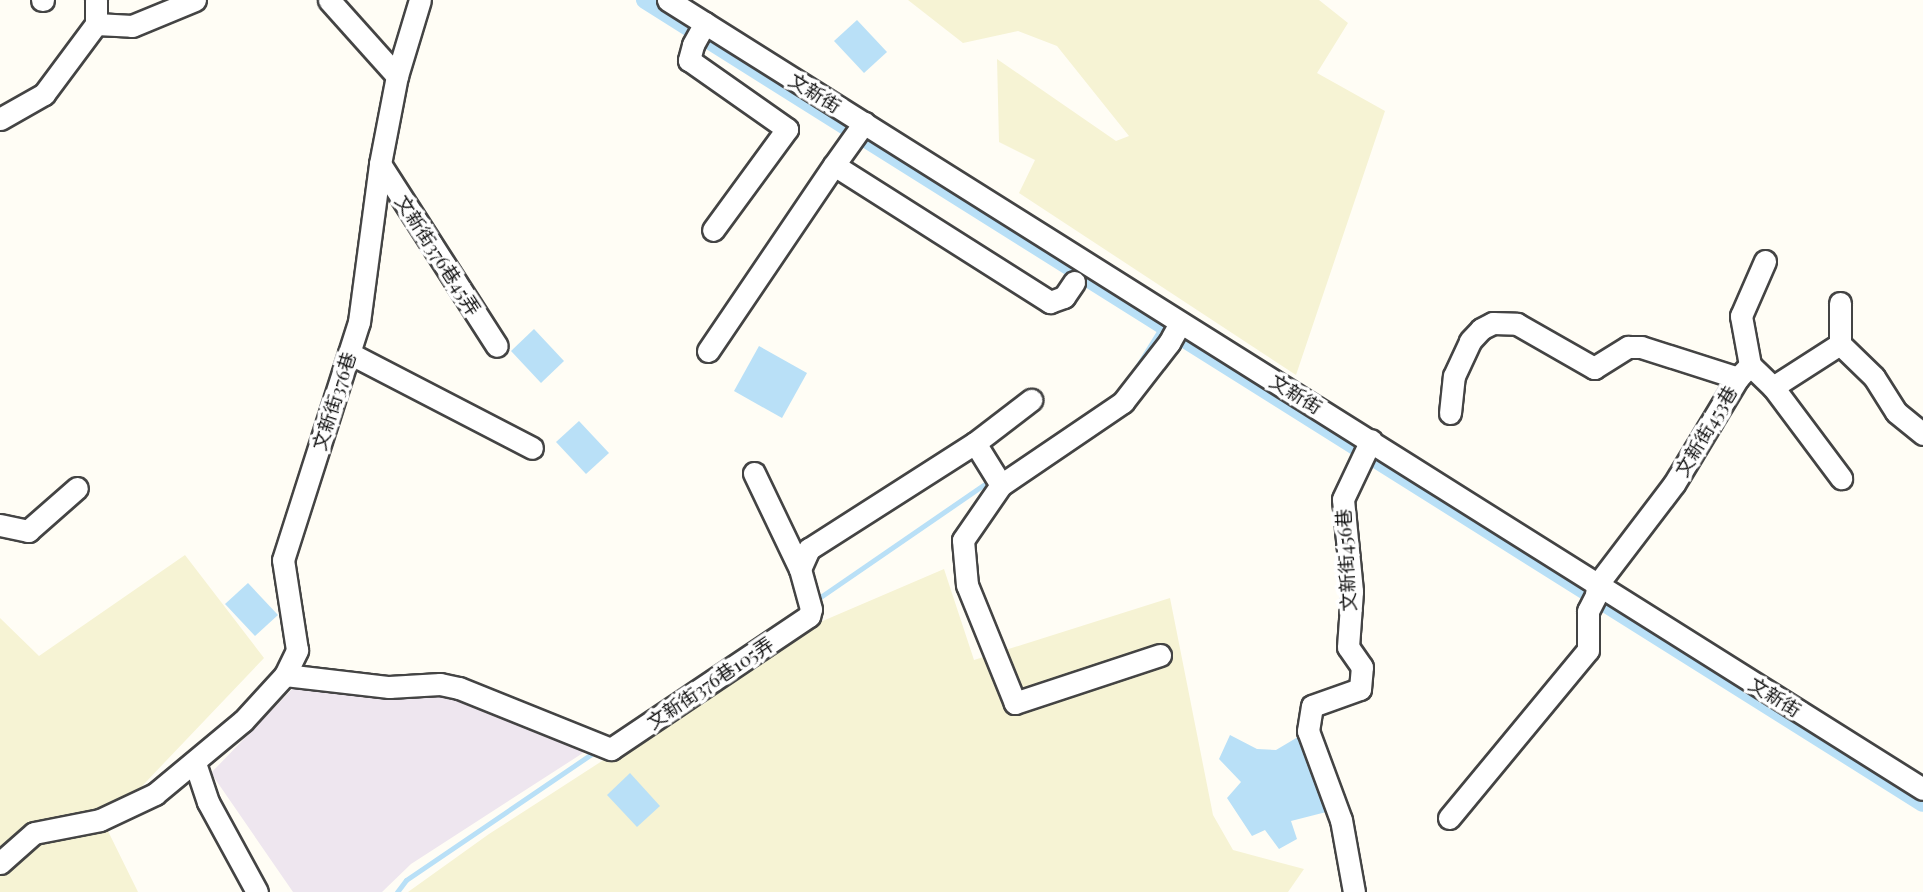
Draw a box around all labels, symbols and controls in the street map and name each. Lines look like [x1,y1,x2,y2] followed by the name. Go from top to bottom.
[785,68,845,118] street label: 文新街
[391,191,485,319] street label: 文新街376巷45弄
[307,349,361,453] street label: 文新街376巷
[1266,369,1326,419] street label: 文新街
[1670,381,1742,481] street label: 文新街453巷
[1332,508,1360,612] street label: 文新街456巷
[643,632,777,734] street label: 文新街376巷105弄
[1745,672,1805,722] street label: 文新街

